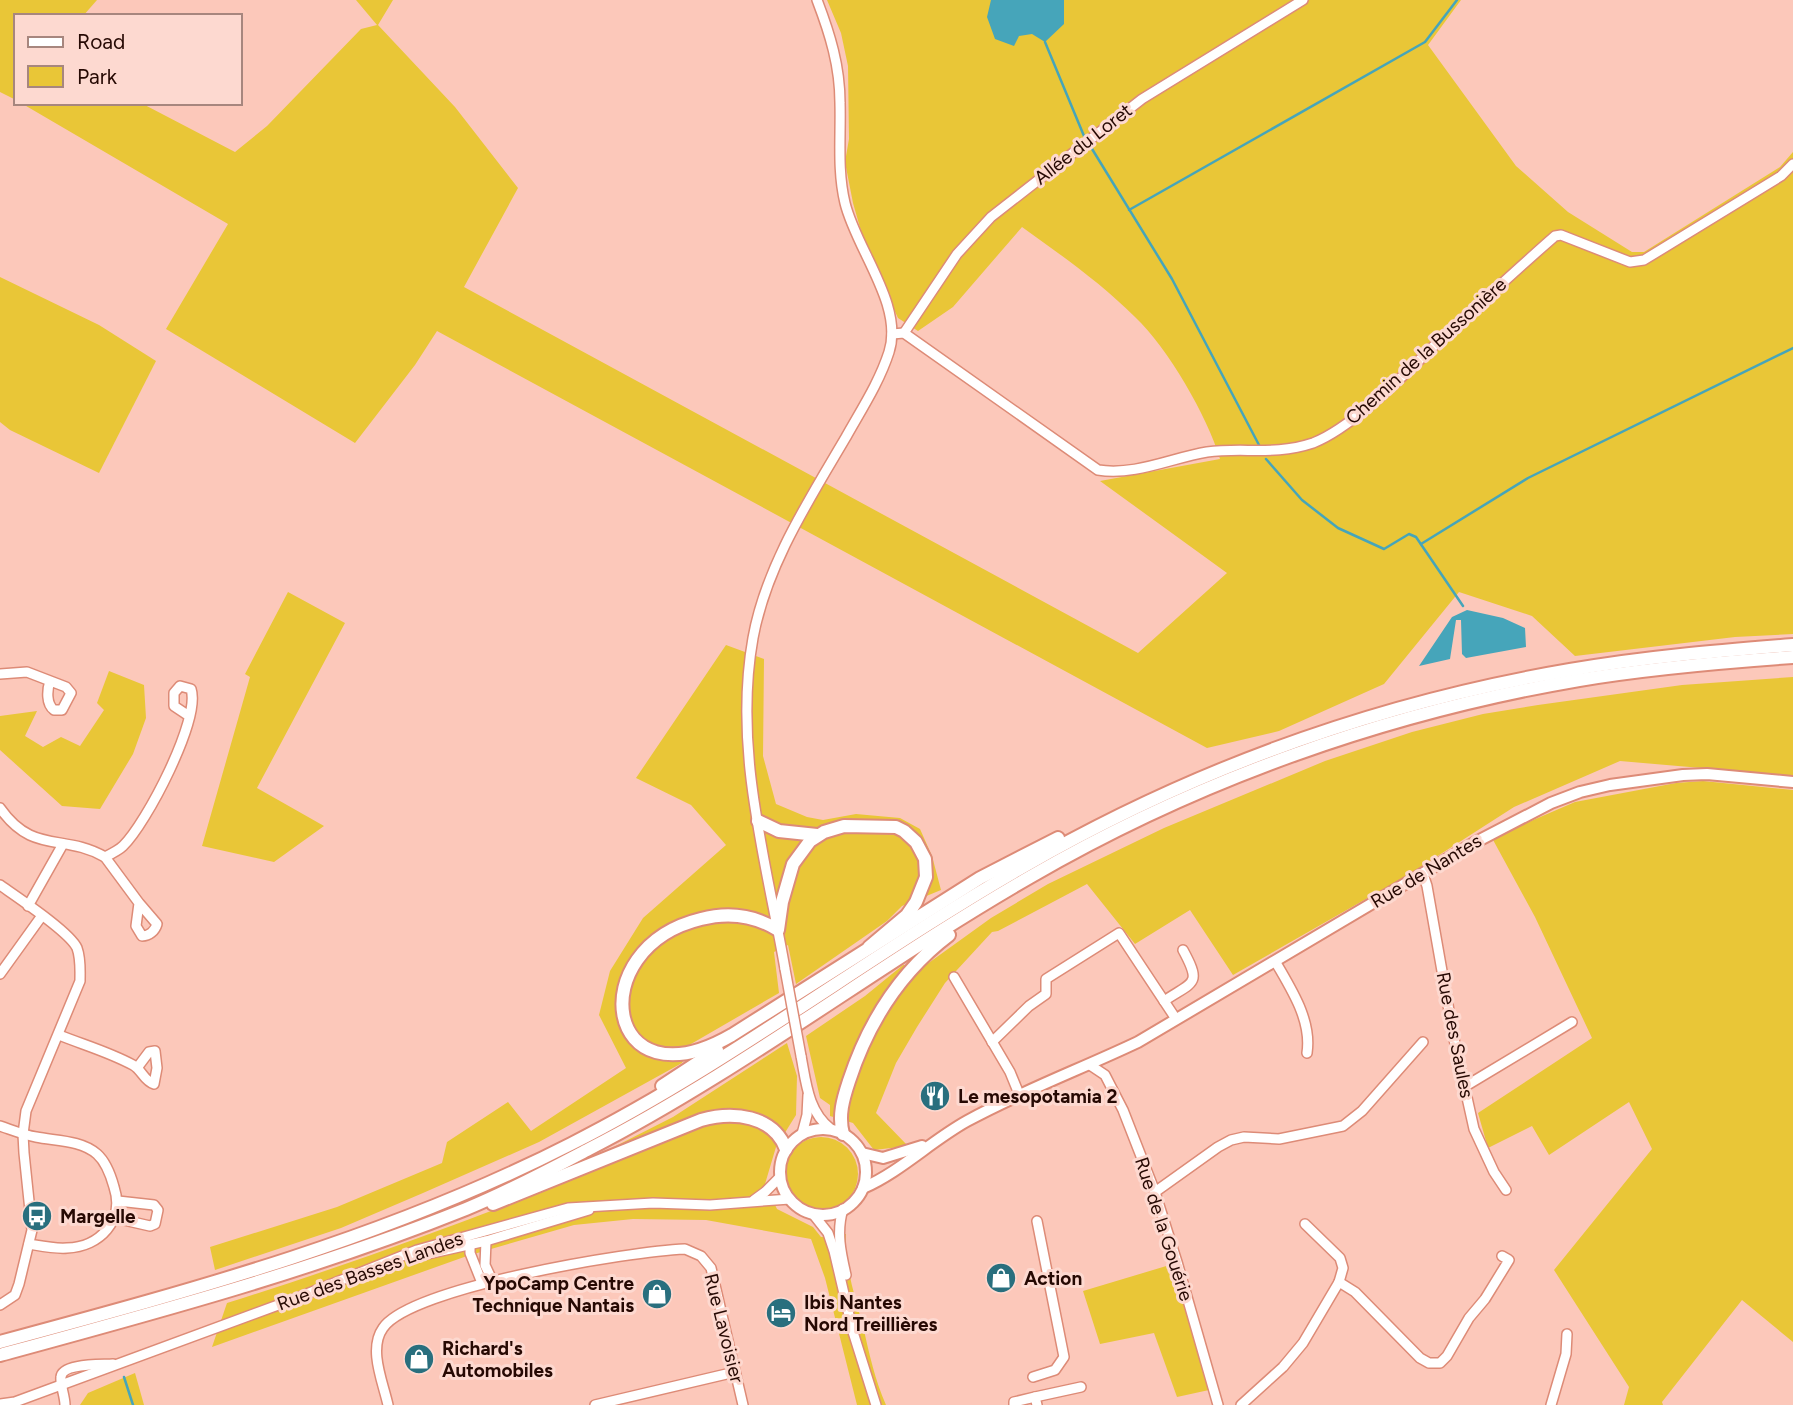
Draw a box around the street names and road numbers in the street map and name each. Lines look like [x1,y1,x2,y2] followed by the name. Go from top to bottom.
[1029,99,1137,189] street label: Allée du Loret
[1341,273,1511,429] street label: Chemin de la Bussonière
[1366,829,1486,913] street label: Rue de Nantes
[1432,970,1479,1100] street label: Rue des Saules
[1130,1154,1198,1304] street label: Rue de la Gouérie
[274,1227,466,1315] street label: Rue des Basses Landes
[699,1271,749,1386] street label: Rue Lavoisier

